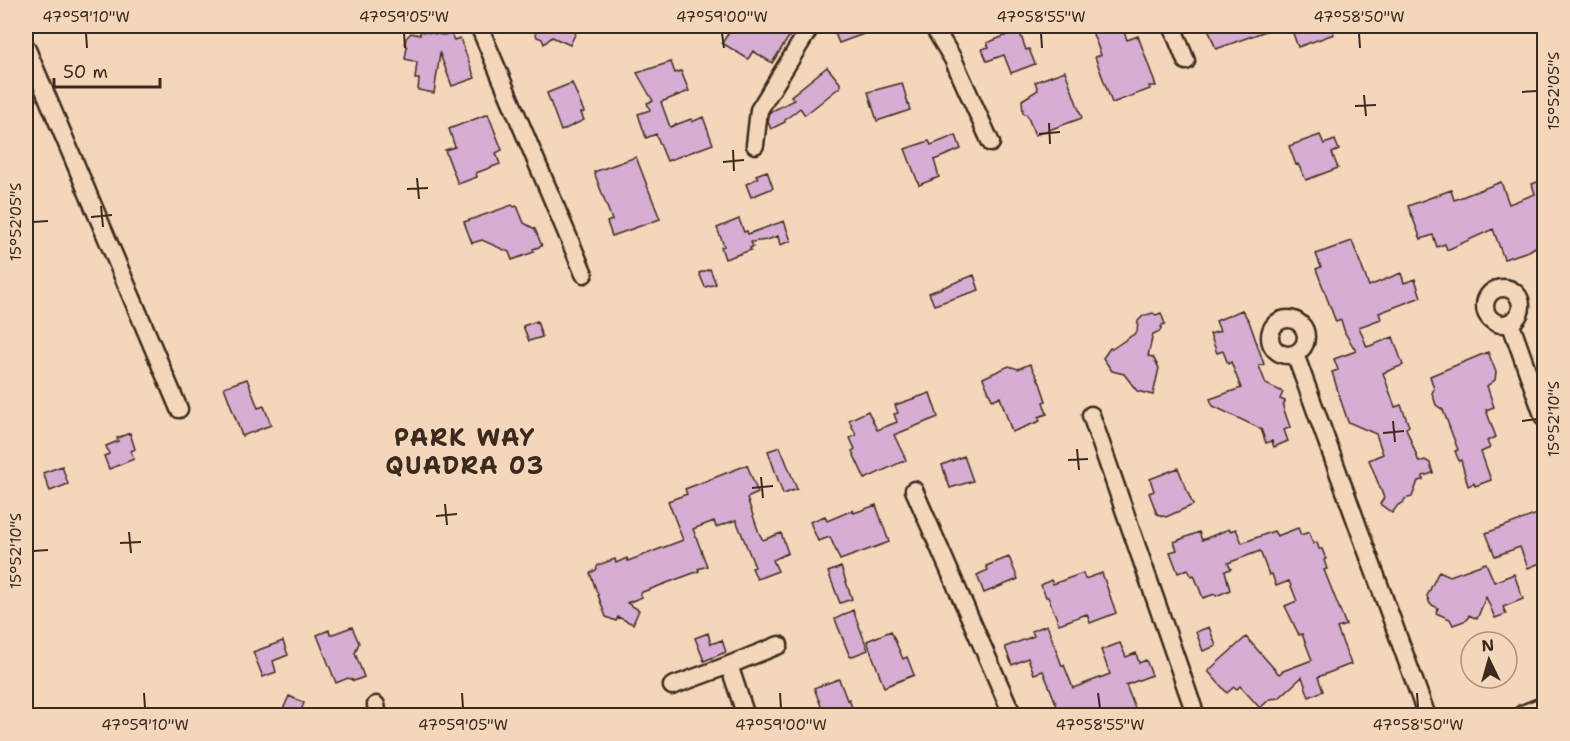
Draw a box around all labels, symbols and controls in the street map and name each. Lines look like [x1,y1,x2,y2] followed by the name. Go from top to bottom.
[42,7,130,27] text: 47°59'10"W
[359,7,449,27] text: 47°59'05"W
[676,7,768,27] text: 47°59'00"W
[996,7,1086,27] text: 47°58'55"W
[1313,7,1405,27] text: 47°58'50"W
[54,51,160,89] scale bar
[1544,52,1564,130] text: 15°52'05"S
[63,60,108,84] text: 50 m
[6,183,26,261] text: 15°52'05"S
[1544,381,1564,457] text: 15°52'10"S
[385,422,545,482] district label: PARK WAY QUADRA 03
[6,513,26,589] text: 15°52'10"S
[1459,630,1519,690] north arrow
[1481,635,1495,657] text: N
[101,715,189,735] text: 47°59'10"W
[418,715,508,735] text: 47°59'05"W
[735,715,827,735] text: 47°59'00"W
[1055,715,1145,735] text: 47°58'55"W
[1372,715,1464,735] text: 47°58'50"W

